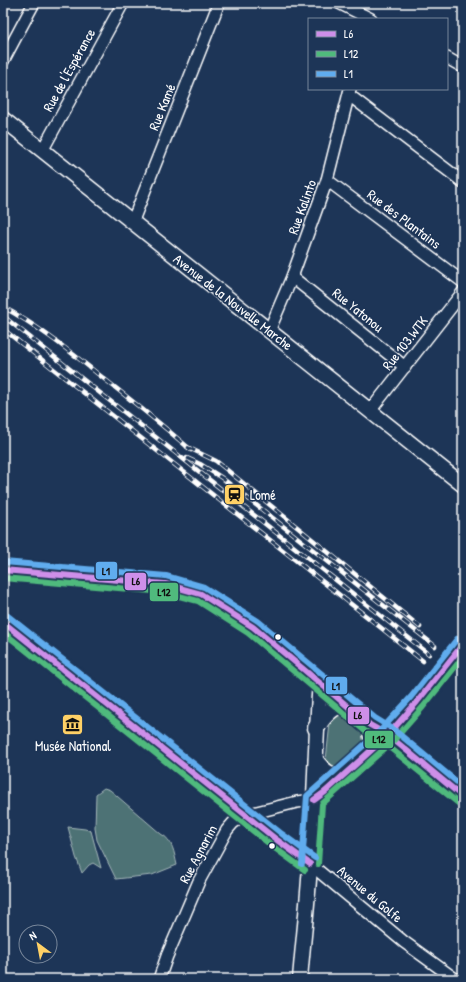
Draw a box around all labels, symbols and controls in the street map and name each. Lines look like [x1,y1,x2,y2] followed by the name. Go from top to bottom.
[308,18,448,90] legend
[38,24,100,115] street label: Rue de l'Espérance
[344,25,353,42] text: L6
[344,45,359,62] text: L12
[344,65,353,82] text: L1
[144,80,180,133] street label: Rue Kamé
[283,176,320,237] street label: Rue Kalinto
[364,185,445,253] street label: Rue des Plantains
[170,249,297,354] street label: Avenue de la Nouvelle Marche
[329,283,388,336] street label: Rue Yatonou
[377,311,432,374] street label: Rue 103.WTK
[222,482,248,508] station icon: Lomé
[250,485,276,504] place label: Lomé
[95,561,118,580] line badge: L1
[102,564,110,578] text: L1
[124,572,147,591] line badge: L6
[132,574,141,588] text: L6
[149,582,179,602] line badge: L12
[157,585,171,599] text: L12
[273,632,283,642] unlabelled marker
[325,676,348,695] line badge: L1
[332,679,340,693] text: L1
[347,706,370,725] line badge: L6
[354,708,363,722] text: L6
[60,711,86,737] museum icon: Musée National
[364,730,394,749] line badge: L12
[372,732,386,746] text: L12
[35,736,111,755] place label: Musée National
[174,821,222,887] street label: Rue Agnarim
[267,841,277,851] unlabelled marker
[334,861,407,927] street label: Avenue du Golfe
[18,924,58,964] north arrow
[27,928,39,943] text: N

